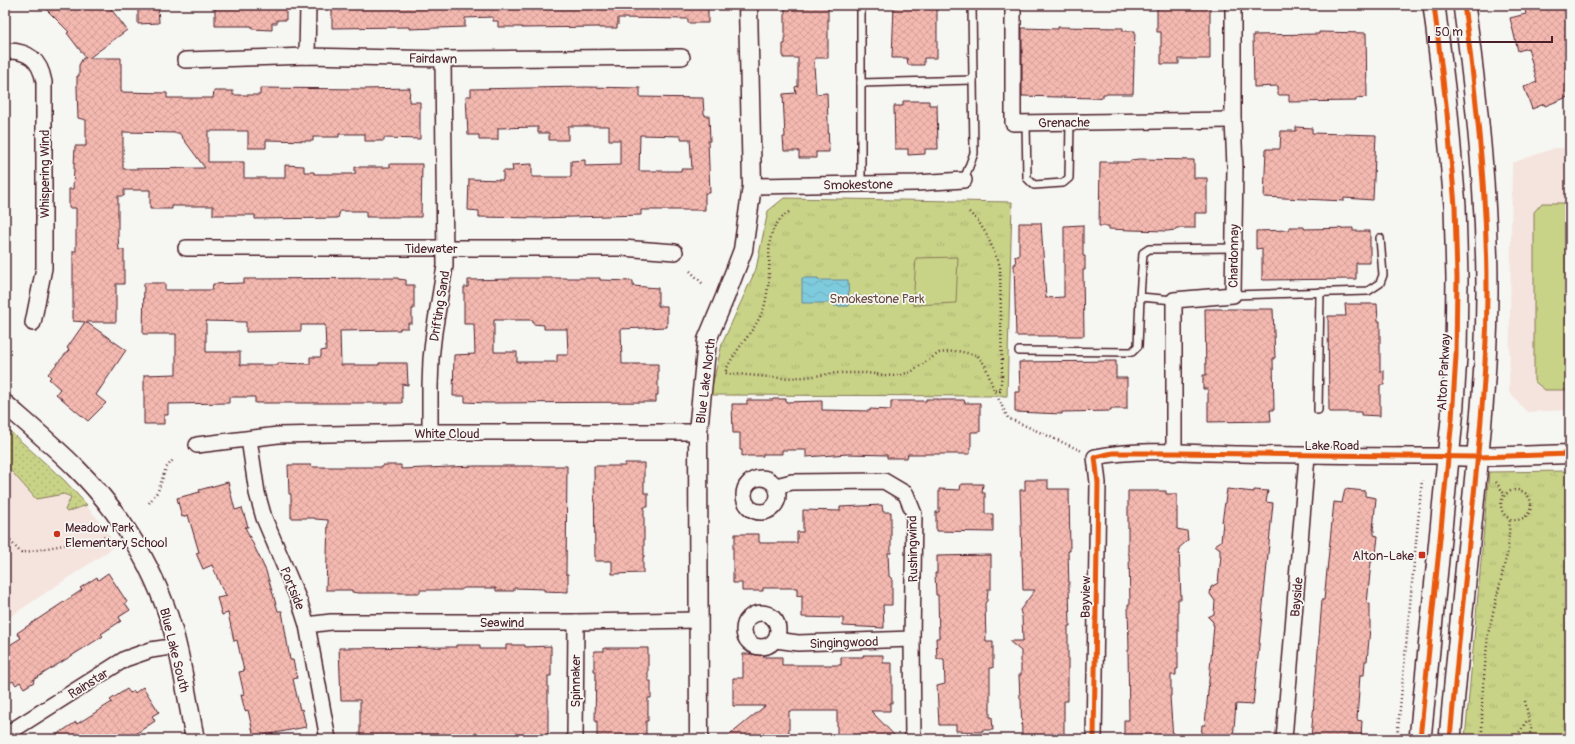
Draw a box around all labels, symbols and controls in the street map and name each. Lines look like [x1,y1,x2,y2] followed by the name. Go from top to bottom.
[1429,18,1552,44] scale bar
[1435,25,1463,40] text: 50 m
[409,51,457,67] street label: Fairdawn
[1038,115,1091,131] street label: Grenache
[37,130,53,218] street label: Whispering Wind
[823,176,894,194] street label: Smokestone
[1225,224,1243,288] street label: Chardonnay
[404,241,458,257] street label: Tidewater
[426,270,453,343] street label: Drifting Sand
[829,291,925,307] park label: Smokestone Park
[1434,333,1454,411] street label: Alton Parkway
[693,337,719,425] street label: Blue Lake North
[414,426,480,442] street label: White Cloud
[1305,438,1359,454] street label: Lake Road
[904,515,922,583] street label: Rushingwind
[65,520,168,551] place label: Meadow Park Elementary School
[52,529,62,539] marker: Meadow Park Elementary School
[1352,548,1415,564] place label: Alton-Lake
[1417,550,1427,560] marker: Alton-Lake
[276,564,308,613] street label: Portside
[1078,576,1094,618] street label: Bayview
[1287,576,1307,618] street label: Bayside
[156,606,192,694] street label: Blue Lake South
[480,615,524,631] street label: Seawind
[809,634,879,652] street label: Singingwood
[568,654,584,708] street label: Spinnaker
[65,665,112,702] street label: Rainstar

